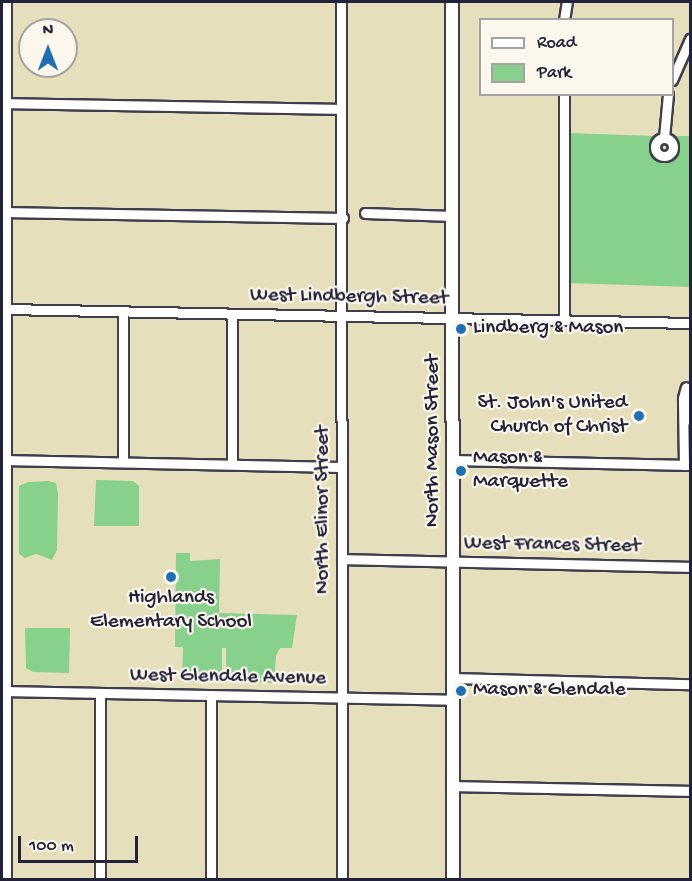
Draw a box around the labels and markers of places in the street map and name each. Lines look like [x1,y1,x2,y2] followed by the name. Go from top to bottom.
[473,316,623,342] place label: Lindberg & Mason
[454,322,468,336] marker: Lindberg & Mason
[477,391,627,441] place label: St. John's United Church of Christ
[632,409,646,423] marker: St. John's United Church of Christ
[473,446,568,496] place label: Mason & Marquette
[454,464,468,478] marker: Mason & Marquette
[164,570,178,584] marker: Highlands Elementary School
[90,586,252,636] place label: Highlands Elementary School
[473,678,626,704] place label: Mason & Glendale
[454,684,468,698] marker: Mason & Glendale

